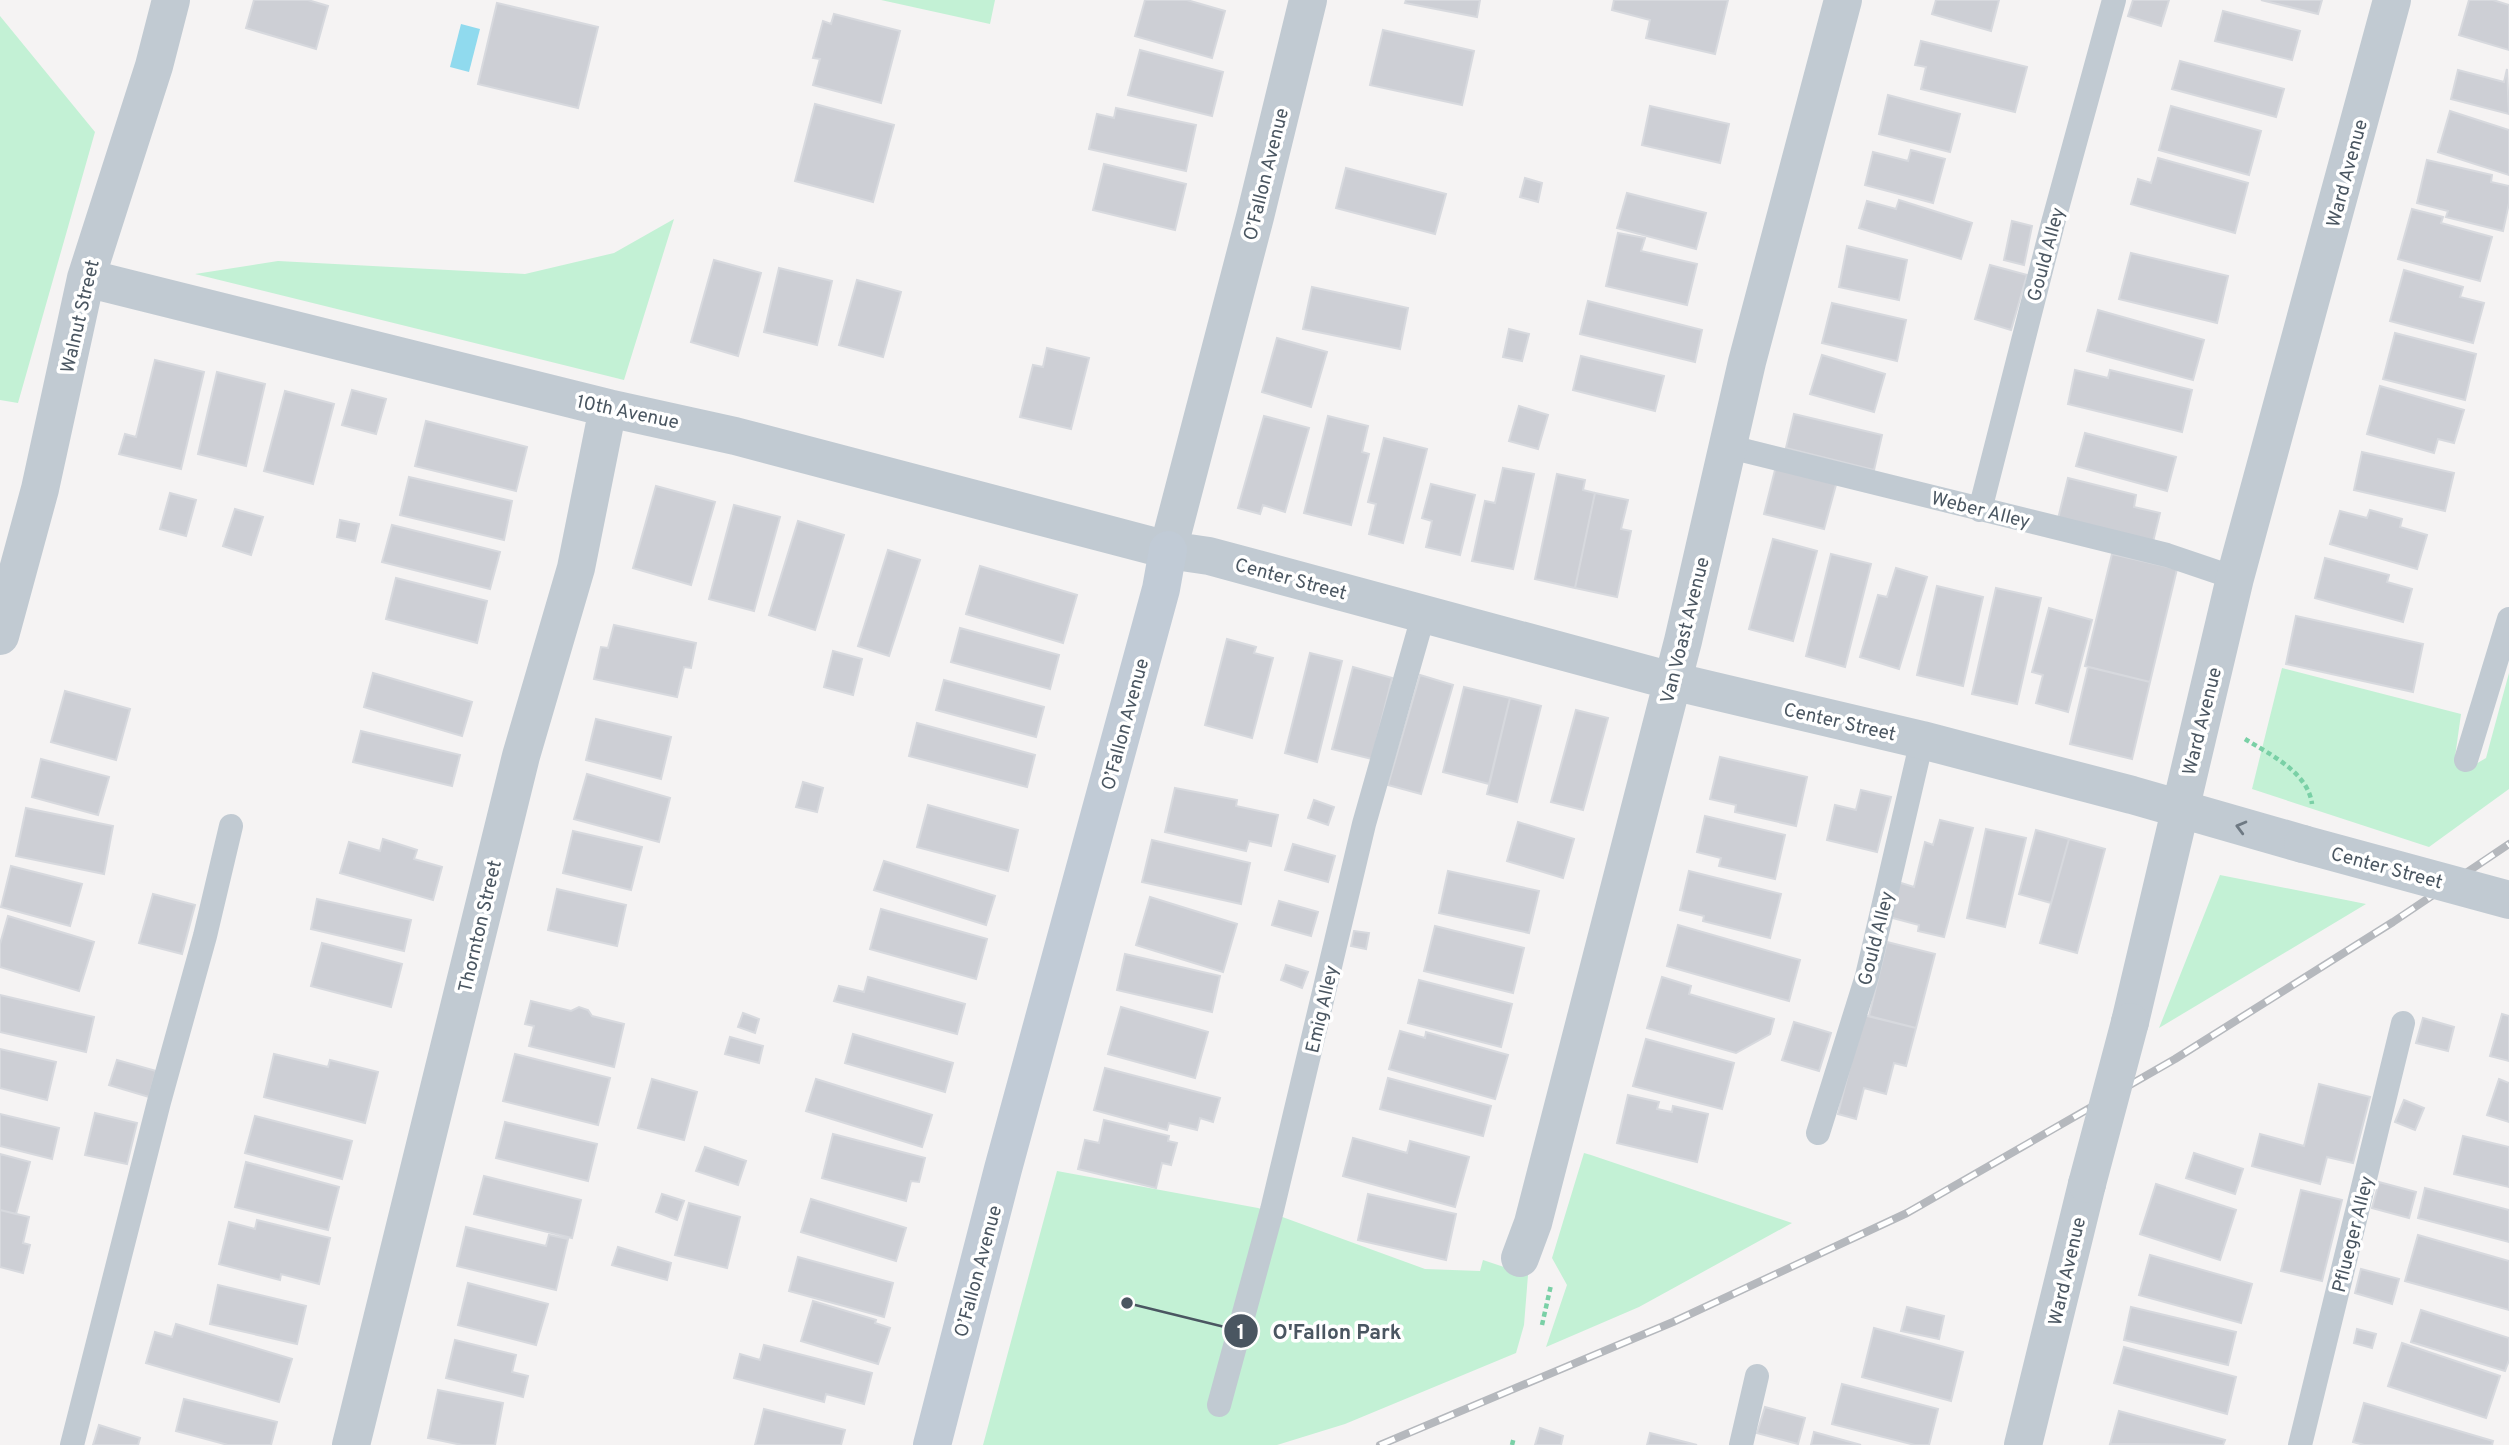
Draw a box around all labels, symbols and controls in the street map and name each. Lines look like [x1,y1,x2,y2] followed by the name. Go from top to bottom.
[1239,106,1295,243] street label: O’Fallon Avenue
[2322,117,2374,230] street label: Ward Avenue
[2023,205,2071,304] street label: Gould Alley
[56,257,106,376] street label: Walnut Street
[574,390,681,436] street label: 10th Avenue
[1929,487,2032,535] street label: Weber Alley
[1232,553,1349,606] street label: Center Street
[1656,555,1716,706] street label: Van Voast Avenue
[1097,656,1155,793] street label: O’Fallon Avenue
[2178,665,2228,778] street label: Ward Avenue
[1781,698,1898,748] street label: Center Street
[2235,821,2247,835] one-way arrow
[2328,842,2445,895] street label: Center Street
[454,858,508,995] street label: Thornton Street
[1854,889,1900,988] street label: Gould Alley
[1301,963,1345,1056] street label: Emig Alley
[2328,1174,2380,1295] street label: Pflueger Alley
[950,1203,1008,1340] street label: O’Fallon Avenue
[2044,1215,2092,1328] street label: Ward Avenue
[1224,1310,1416,1352] callout: O'Fallon Park
[1237,1320,1245,1347] text: 1
[1272,1320,1402,1347] text: O'Fallon Park

